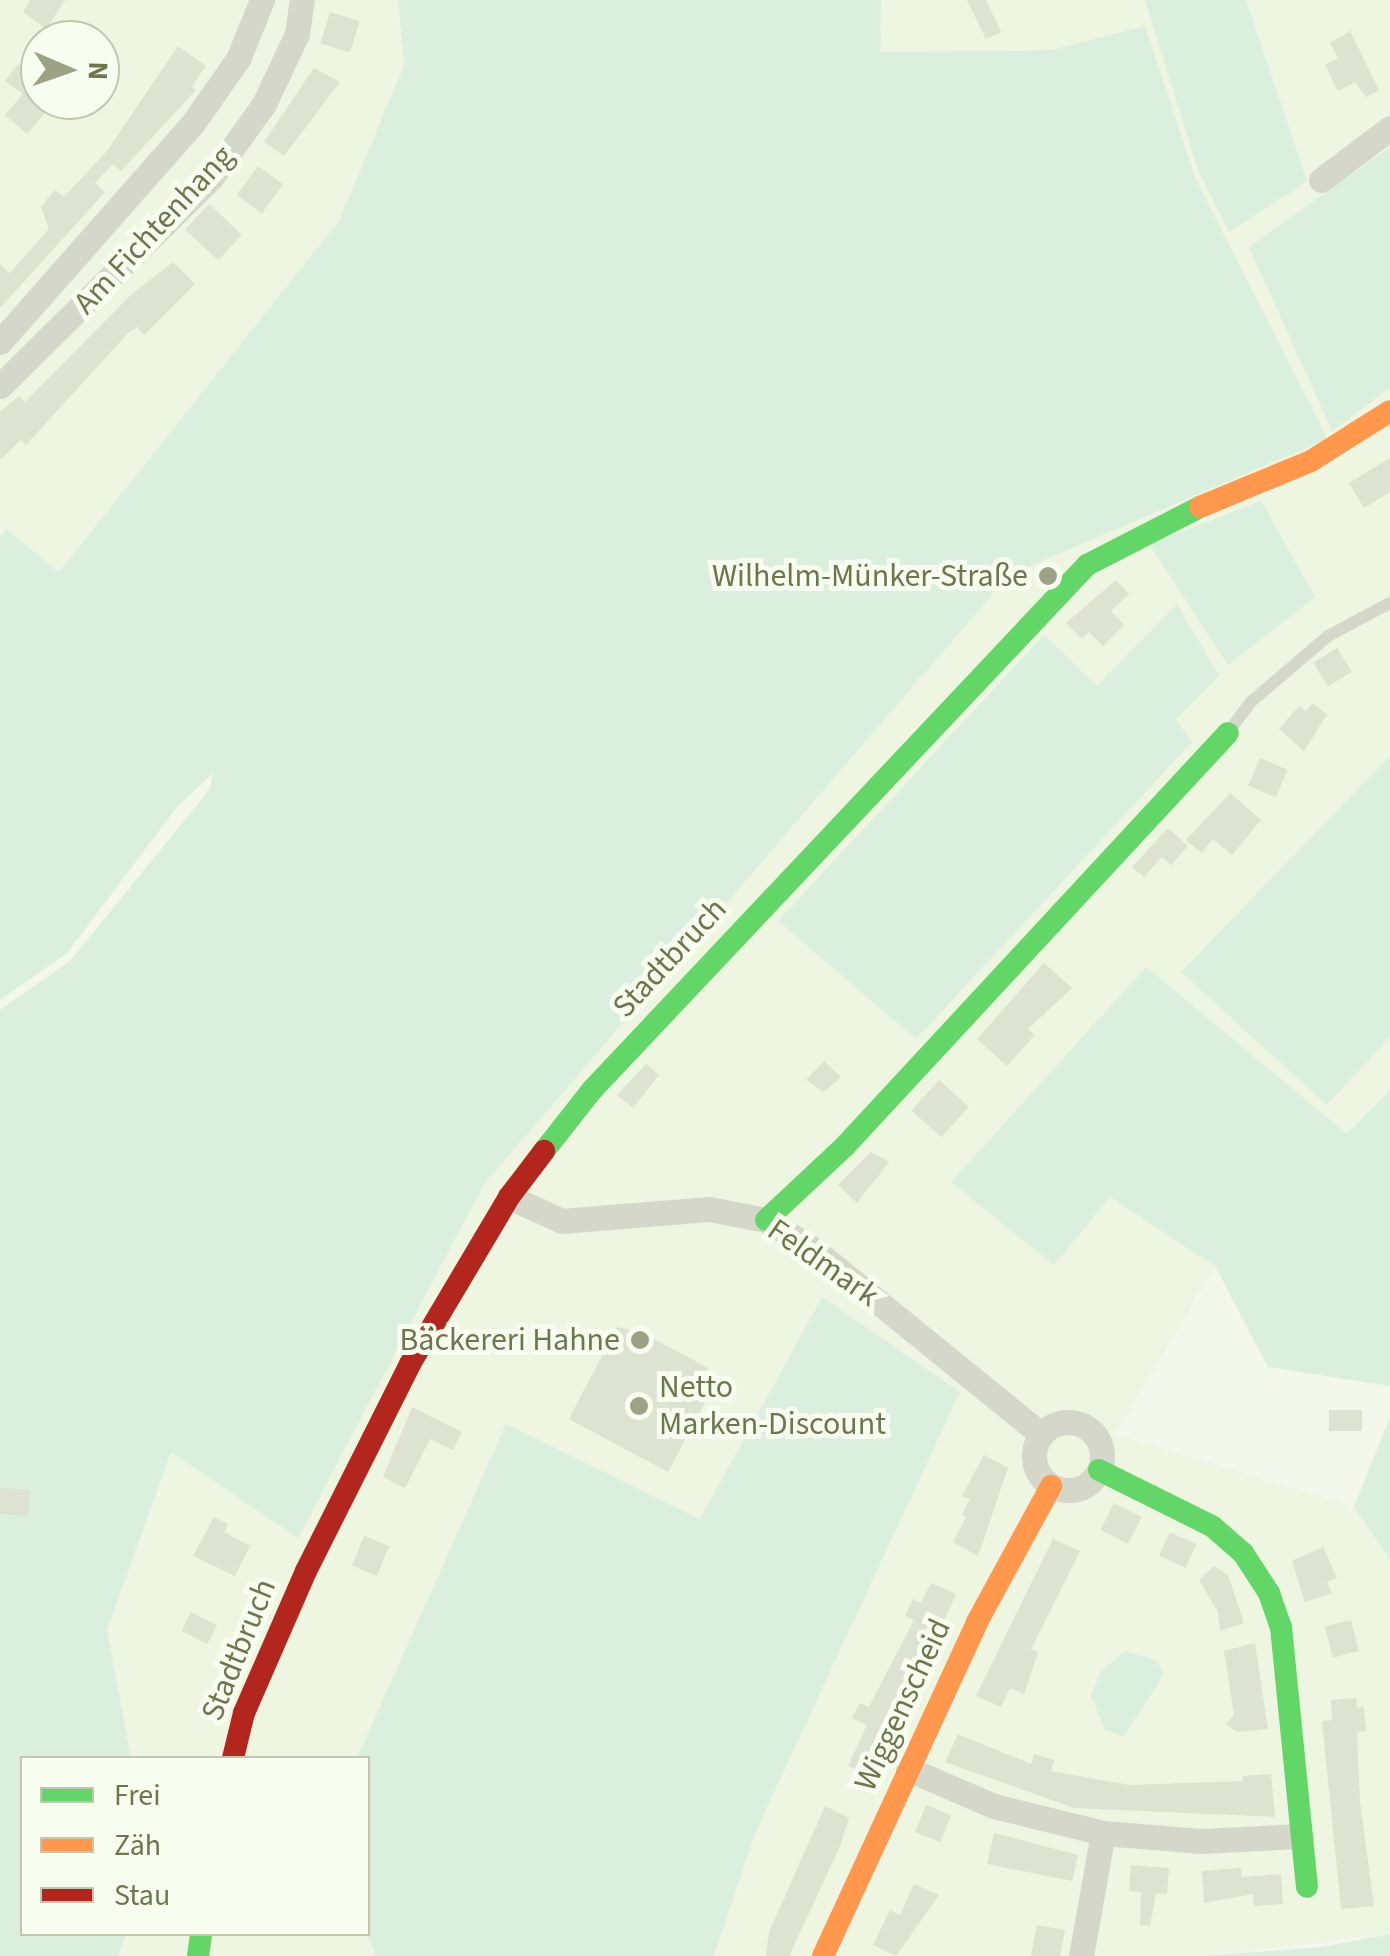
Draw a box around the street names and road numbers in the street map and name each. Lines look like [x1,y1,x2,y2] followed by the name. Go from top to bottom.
[66,138,242,322] street label: Am Fichtenhang
[605,890,735,1026] street label: Stadtbruch
[760,1211,886,1315] street label: Feldmark
[193,1574,285,1726] street label: Stadtbruch
[846,1613,960,1797] street label: Wiggenscheid

